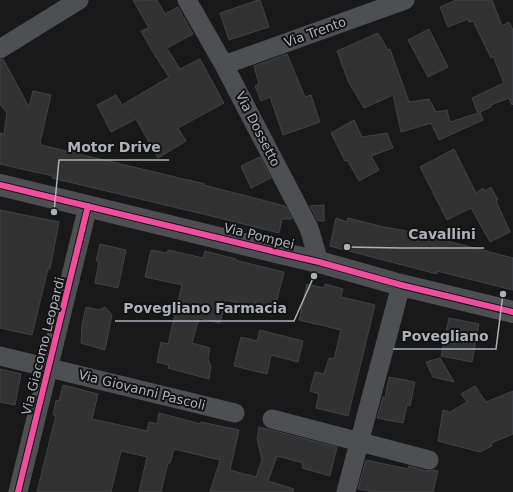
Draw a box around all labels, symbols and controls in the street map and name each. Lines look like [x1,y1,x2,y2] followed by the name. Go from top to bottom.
[282,14,348,50] street label: Via Trento
[233,89,283,169] street label: Via Dossetto
[59,134,169,160] callout: Motor Drive
[67,139,161,155] text: Motor Drive
[222,220,296,252] street label: Via Pompei
[401,222,484,248] callout: Cavallini
[408,226,476,242] text: Cavallini
[19,275,67,417] street label: Via Giacomo Leopardi
[115,295,294,321] callout: Povegliano Farmacia
[123,300,287,316] text: Povegliano Farmacia
[393,323,496,349] callout: Povegliano
[401,328,489,344] text: Povegliano
[77,367,207,413] street label: Via Giovanni Pascoli

